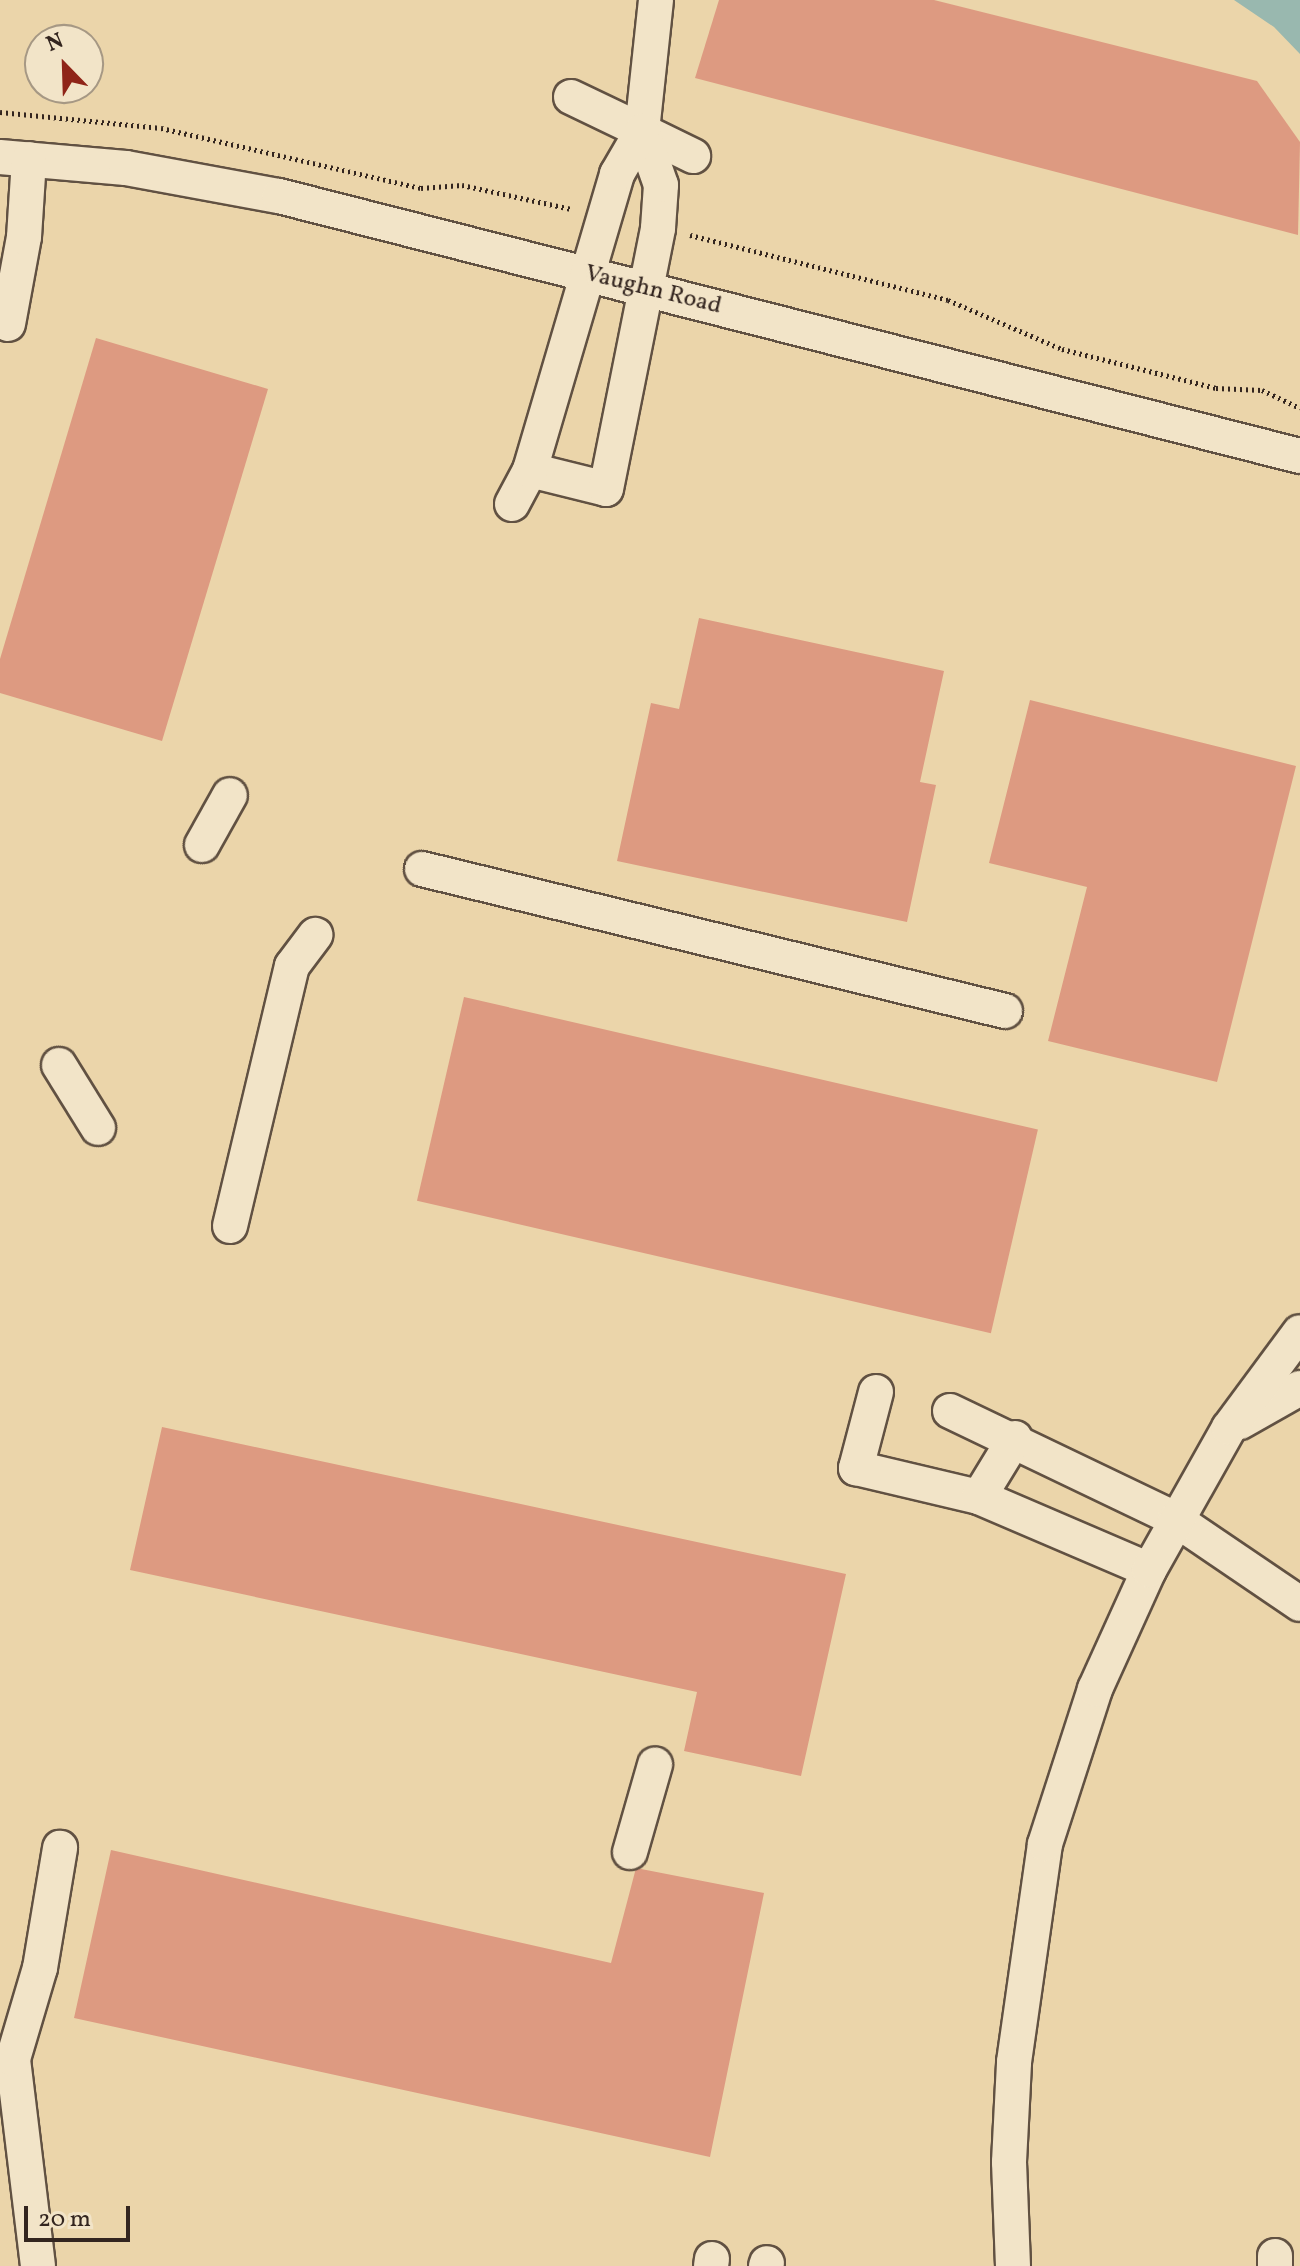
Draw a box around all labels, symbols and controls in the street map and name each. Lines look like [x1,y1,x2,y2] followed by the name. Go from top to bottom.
[24,24,104,104] north arrow
[42,26,69,61] text: N
[582,260,724,322] street label: Vaughn Road
[28,2190,134,2240] scale bar
[38,2203,91,2237] text: 20 m

